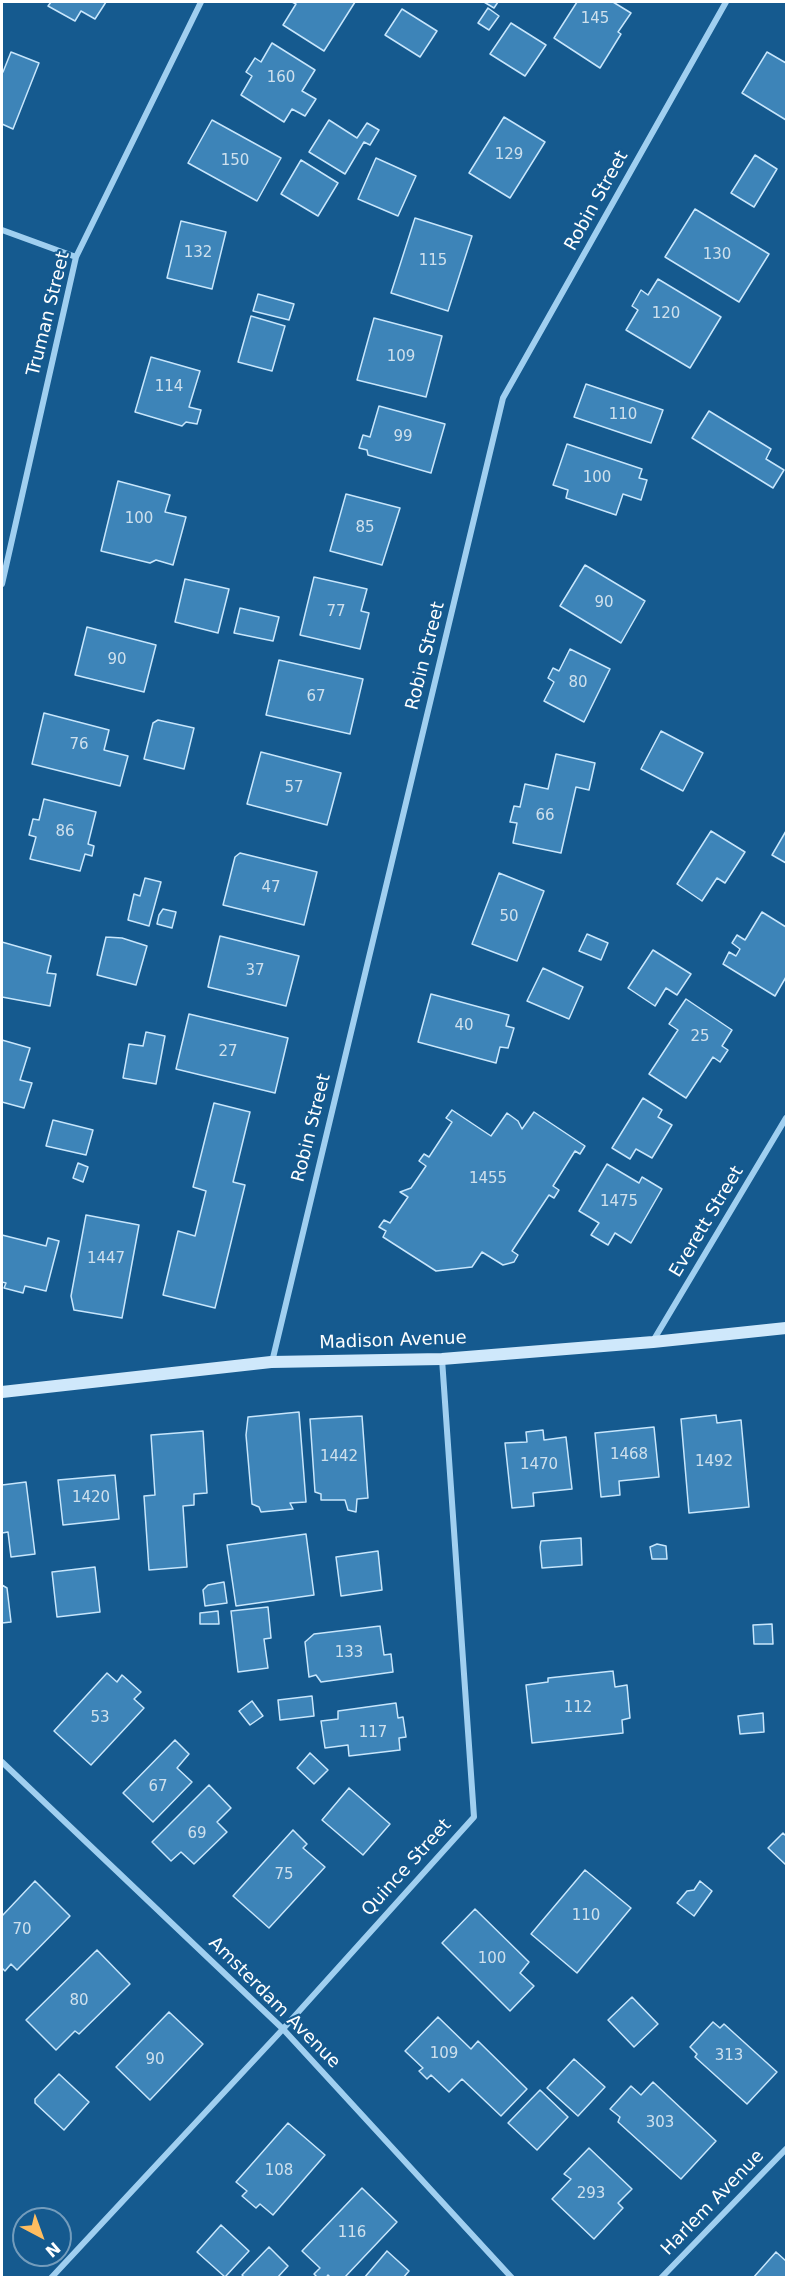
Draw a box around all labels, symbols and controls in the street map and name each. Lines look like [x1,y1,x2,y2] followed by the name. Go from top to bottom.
[581,10,609,28] house number: 145
[267,69,295,87] house number: 160
[495,146,523,164] house number: 129
[561,147,633,255] street label: Robin Street
[221,152,249,170] house number: 150
[184,244,212,262] house number: 132
[703,246,731,264] house number: 130
[23,250,75,378] street label: Truman Street
[419,252,447,270] house number: 115
[652,305,680,323] house number: 120
[387,348,415,366] house number: 109
[155,378,183,396] house number: 114
[609,406,637,424] house number: 110
[393,428,413,446] house number: 99
[583,469,611,487] house number: 100
[125,510,153,528] house number: 100
[355,519,375,537] house number: 85
[594,594,614,612] house number: 90
[402,600,450,712] street label: Robin Street
[326,603,346,621] house number: 77
[107,651,127,669] house number: 90
[568,674,588,692] house number: 80
[306,688,326,706] house number: 67
[69,736,89,754] house number: 76
[284,779,304,797] house number: 57
[535,807,555,825] house number: 66
[55,823,75,841] house number: 86
[261,879,281,897] house number: 47
[499,908,519,926] house number: 50
[245,962,265,980] house number: 37
[454,1017,474,1035] house number: 40
[690,1028,710,1046] house number: 25
[218,1043,238,1061] house number: 27
[288,1072,336,1184] street label: Robin Street
[665,1163,749,1281] street label: Everett Street
[469,1170,507,1188] house number: 1455
[600,1193,638,1211] house number: 1475
[87,1250,125,1268] house number: 1447
[319,1328,467,1354] street label: Madison Avenue
[610,1446,648,1464] house number: 1468
[320,1448,358,1466] house number: 1442
[695,1453,733,1471] house number: 1492
[520,1456,558,1474] house number: 1470
[72,1489,110,1507] house number: 1420
[335,1644,363,1662] house number: 133
[564,1699,592,1717] house number: 112
[90,1709,110,1727] house number: 53
[359,1724,387,1742] house number: 117
[148,1778,168,1796] house number: 67
[358,1815,456,1921] street label: Quince Street
[187,1825,207,1843] house number: 69
[274,1866,294,1884] house number: 75
[572,1907,600,1925] house number: 110
[12,1921,32,1939] house number: 70
[204,1933,344,2073] street label: Amsterdam Avenue
[478,1950,506,1968] house number: 100
[69,1992,89,2010] house number: 80
[430,2045,458,2063] house number: 109
[715,2047,743,2065] house number: 313
[145,2051,165,2069] house number: 90
[646,2114,674,2132] house number: 303
[657,2146,769,2260] street label: Harlem Avenue
[265,2162,293,2180] house number: 108
[577,2185,605,2203] house number: 293
[12,2207,72,2267] north arrow
[338,2224,366,2242] house number: 116
[42,2238,64,2261] text: N

